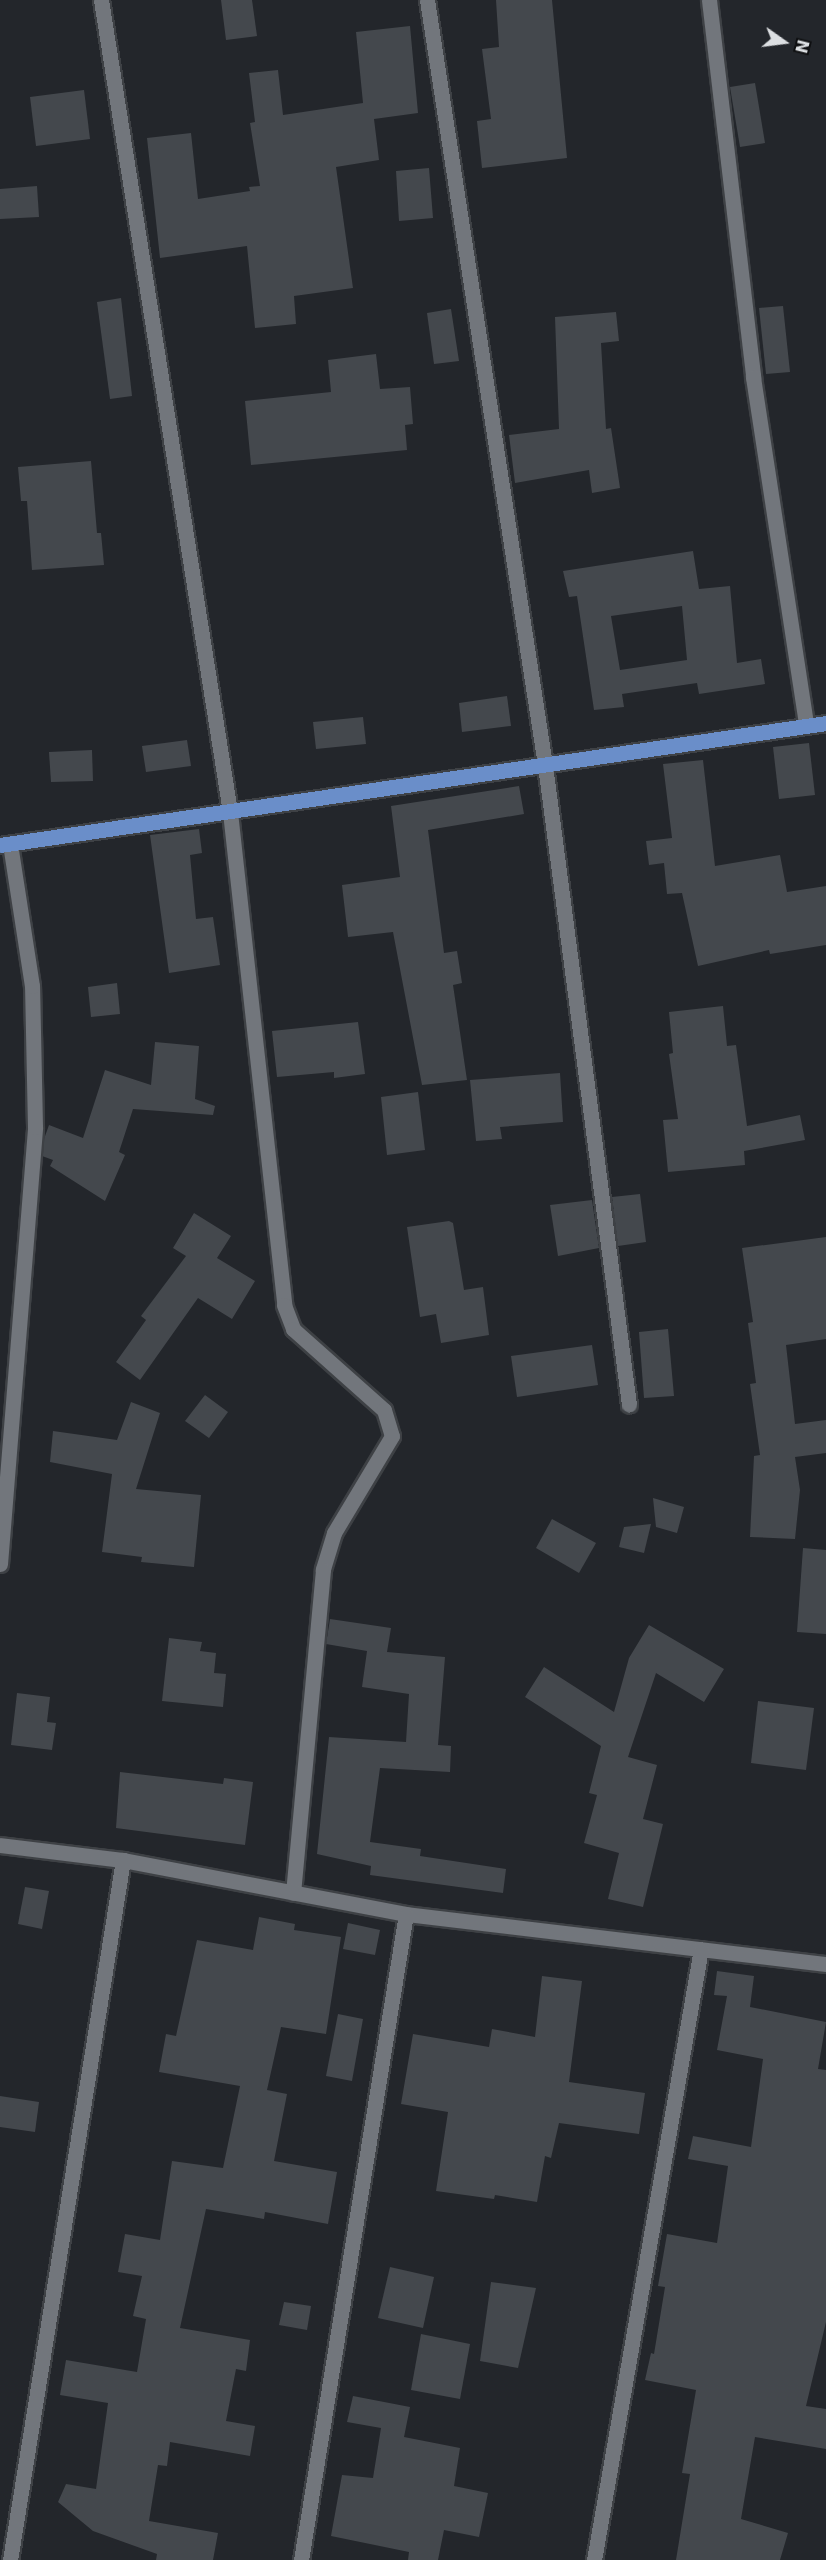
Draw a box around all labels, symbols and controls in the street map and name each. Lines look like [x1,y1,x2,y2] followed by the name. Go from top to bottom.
[754,12,814,72] north arrow
[791,38,813,55] text: N

